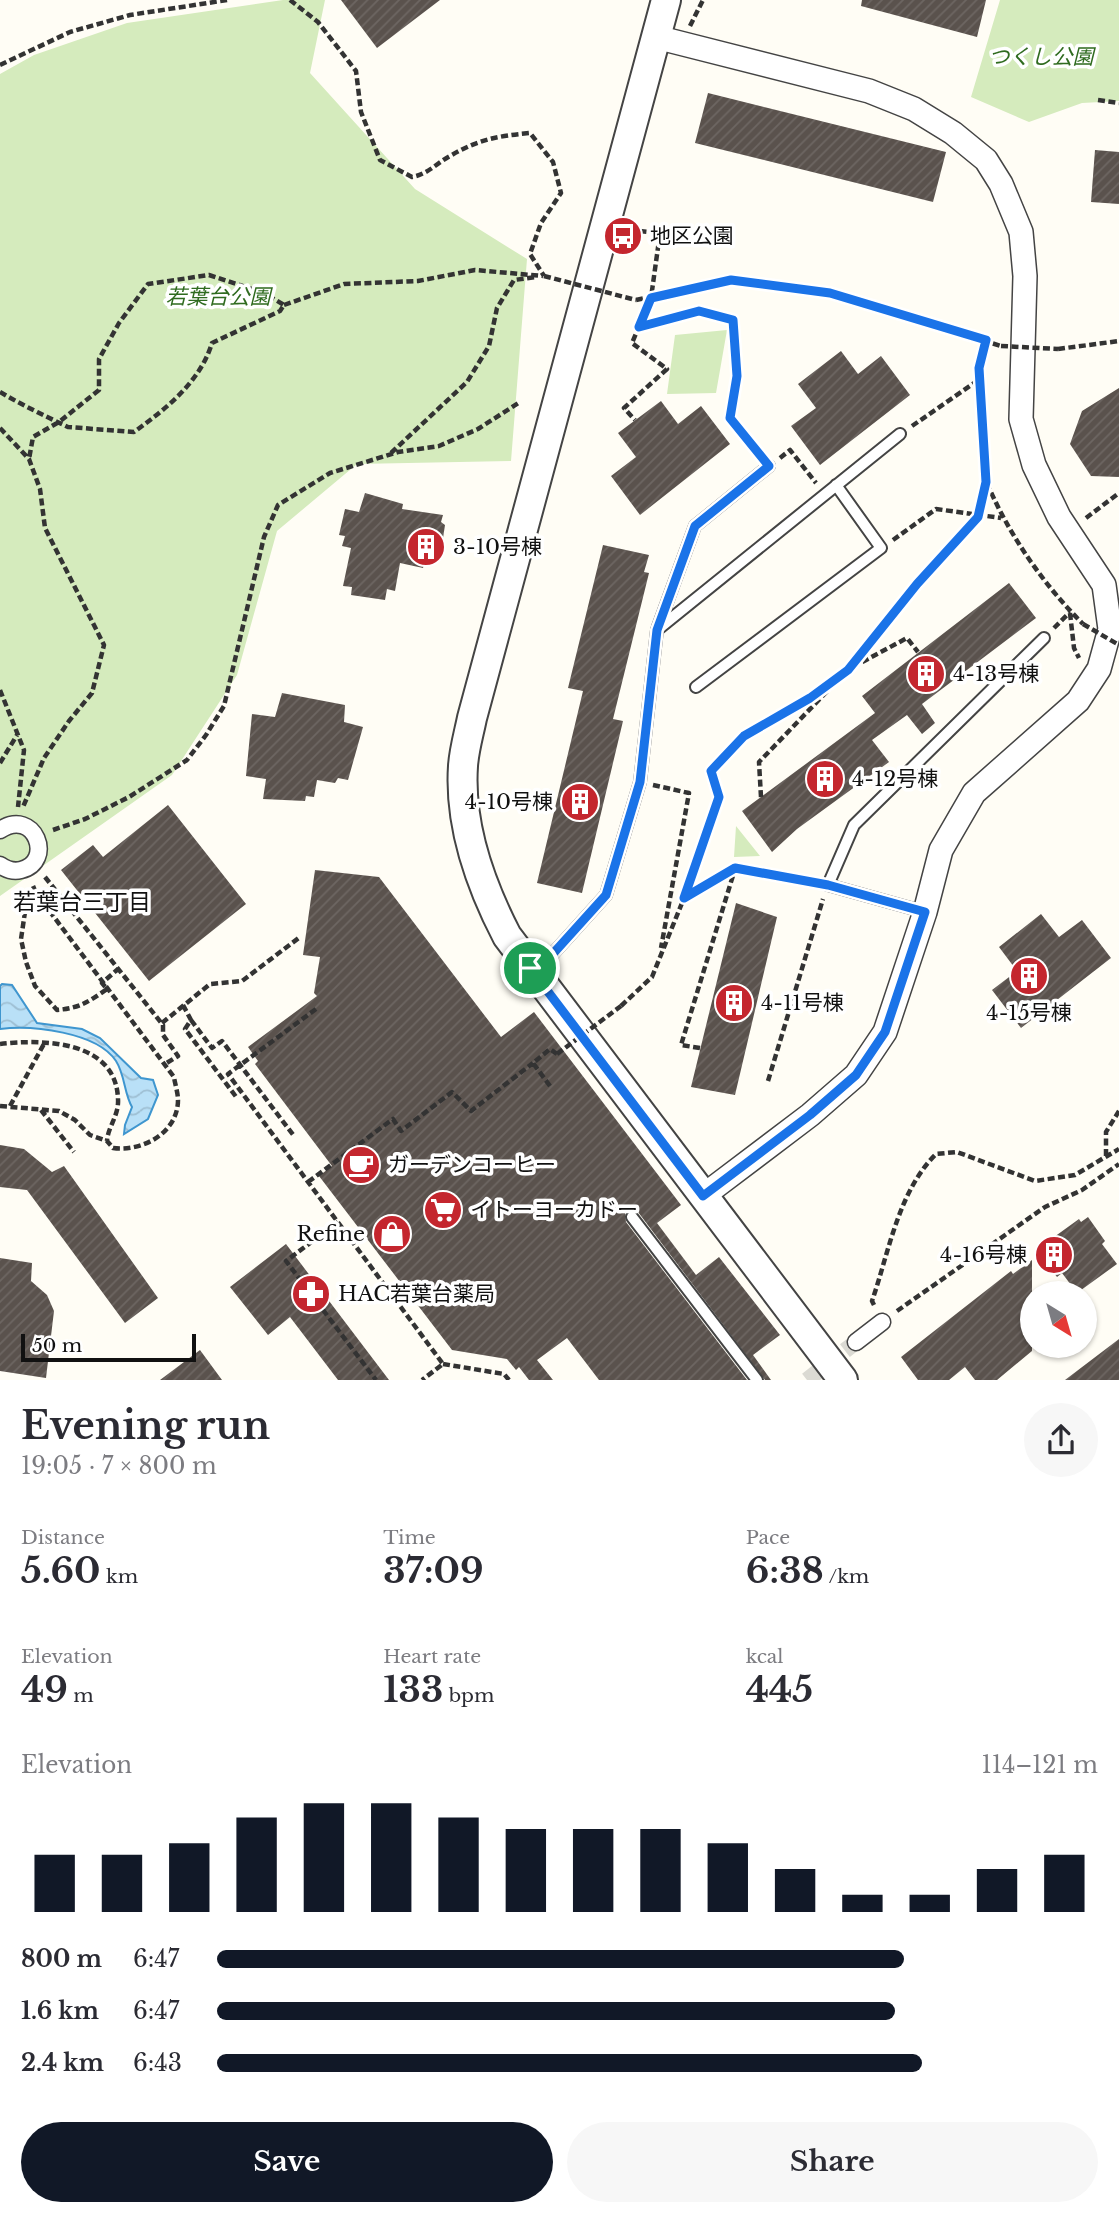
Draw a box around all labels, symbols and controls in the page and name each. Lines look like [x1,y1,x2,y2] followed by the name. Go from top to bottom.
[989,44,1096,70] park label: つくし公園
[602,215,644,257] bus stop icon: 地区公園
[650,223,734,249] place label: 地区公園
[166,284,273,310] park label: 若葉台公園
[405,526,447,568] building icon: 3-10号棟
[453,534,542,560] place label: 3-10号棟
[905,653,947,695] building icon: 4-13号棟
[953,661,1039,687] place label: 4-13号棟
[804,758,846,800] building icon: 4-12号棟
[852,766,938,792] place label: 4-12号棟
[559,781,601,823] building icon: 4-10号棟
[465,789,553,815] place label: 4-10号棟
[13,888,151,916] district label: 若葉台三丁目
[500,938,560,998] pin
[511,949,549,987] icon: arrive
[1008,955,1050,997] building icon: 4-15号棟
[713,982,755,1024] building icon: 4-11号棟
[761,990,844,1016] place label: 4-11号棟
[986,1000,1072,1026] place label: 4-15号棟
[340,1144,382,1186] cafe icon: ガーデンコーヒー
[388,1152,556,1178] place label: ガーデンコーヒー
[422,1189,464,1231] supermarket icon: イトーヨーカドー
[470,1197,638,1223] place label: イトーヨーカドー
[371,1213,413,1255] shop icon: Refine
[296,1221,365,1247] place label: Refine
[1033,1234,1075,1276] building icon: 4-16号棟
[940,1242,1027,1268] place label: 4-16号棟
[290,1273,332,1315] pharmacy icon: HAC若葉台薬局
[338,1281,495,1307] place label: HAC若葉台薬局
[1020,1281,1097,1358] north arrow
[1020,1281,1097,1358] map controls
[21,1330,196,1362] scale bar
[32,1334,82,1357] text: 50 m
[21,1402,270,1449] text: Evening run
[1024,1403,1098,1477] button: share
[21,1452,217,1480] text: 19:05 · 7 × 800 m
[21,1526,105,1549] text: Distance
[383,1526,436,1549] text: Time
[746,1526,790,1549] text: Pace
[21,1549,101,1592] text: 5.60
[383,1549,484,1592] text: 37:09
[746,1549,824,1592] text: 6:38
[101,1565,138,1588] text: km
[824,1565,869,1588] text: /km
[21,1645,113,1668] text: Elevation
[383,1645,481,1668] text: Heart rate
[746,1645,784,1668] text: kcal
[21,1668,68,1711] text: 49
[383,1668,443,1711] text: 133
[746,1668,813,1711] text: 445
[68,1684,94,1707] text: m
[443,1684,494,1707] text: bpm
[21,1751,132,1779] text: Elevation
[981,1751,1098,1779] text: 114–121 m
[21,1945,102,1973] text: 800 m
[133,1945,179,1973] text: 6:47
[21,1997,99,2025] text: 1.6 km
[133,1997,179,2025] text: 6:47
[21,2049,104,2077] text: 2.4 km
[133,2049,182,2077] text: 6:43
[21,2122,553,2202] button: Save
[567,2122,1098,2202] button: Share

